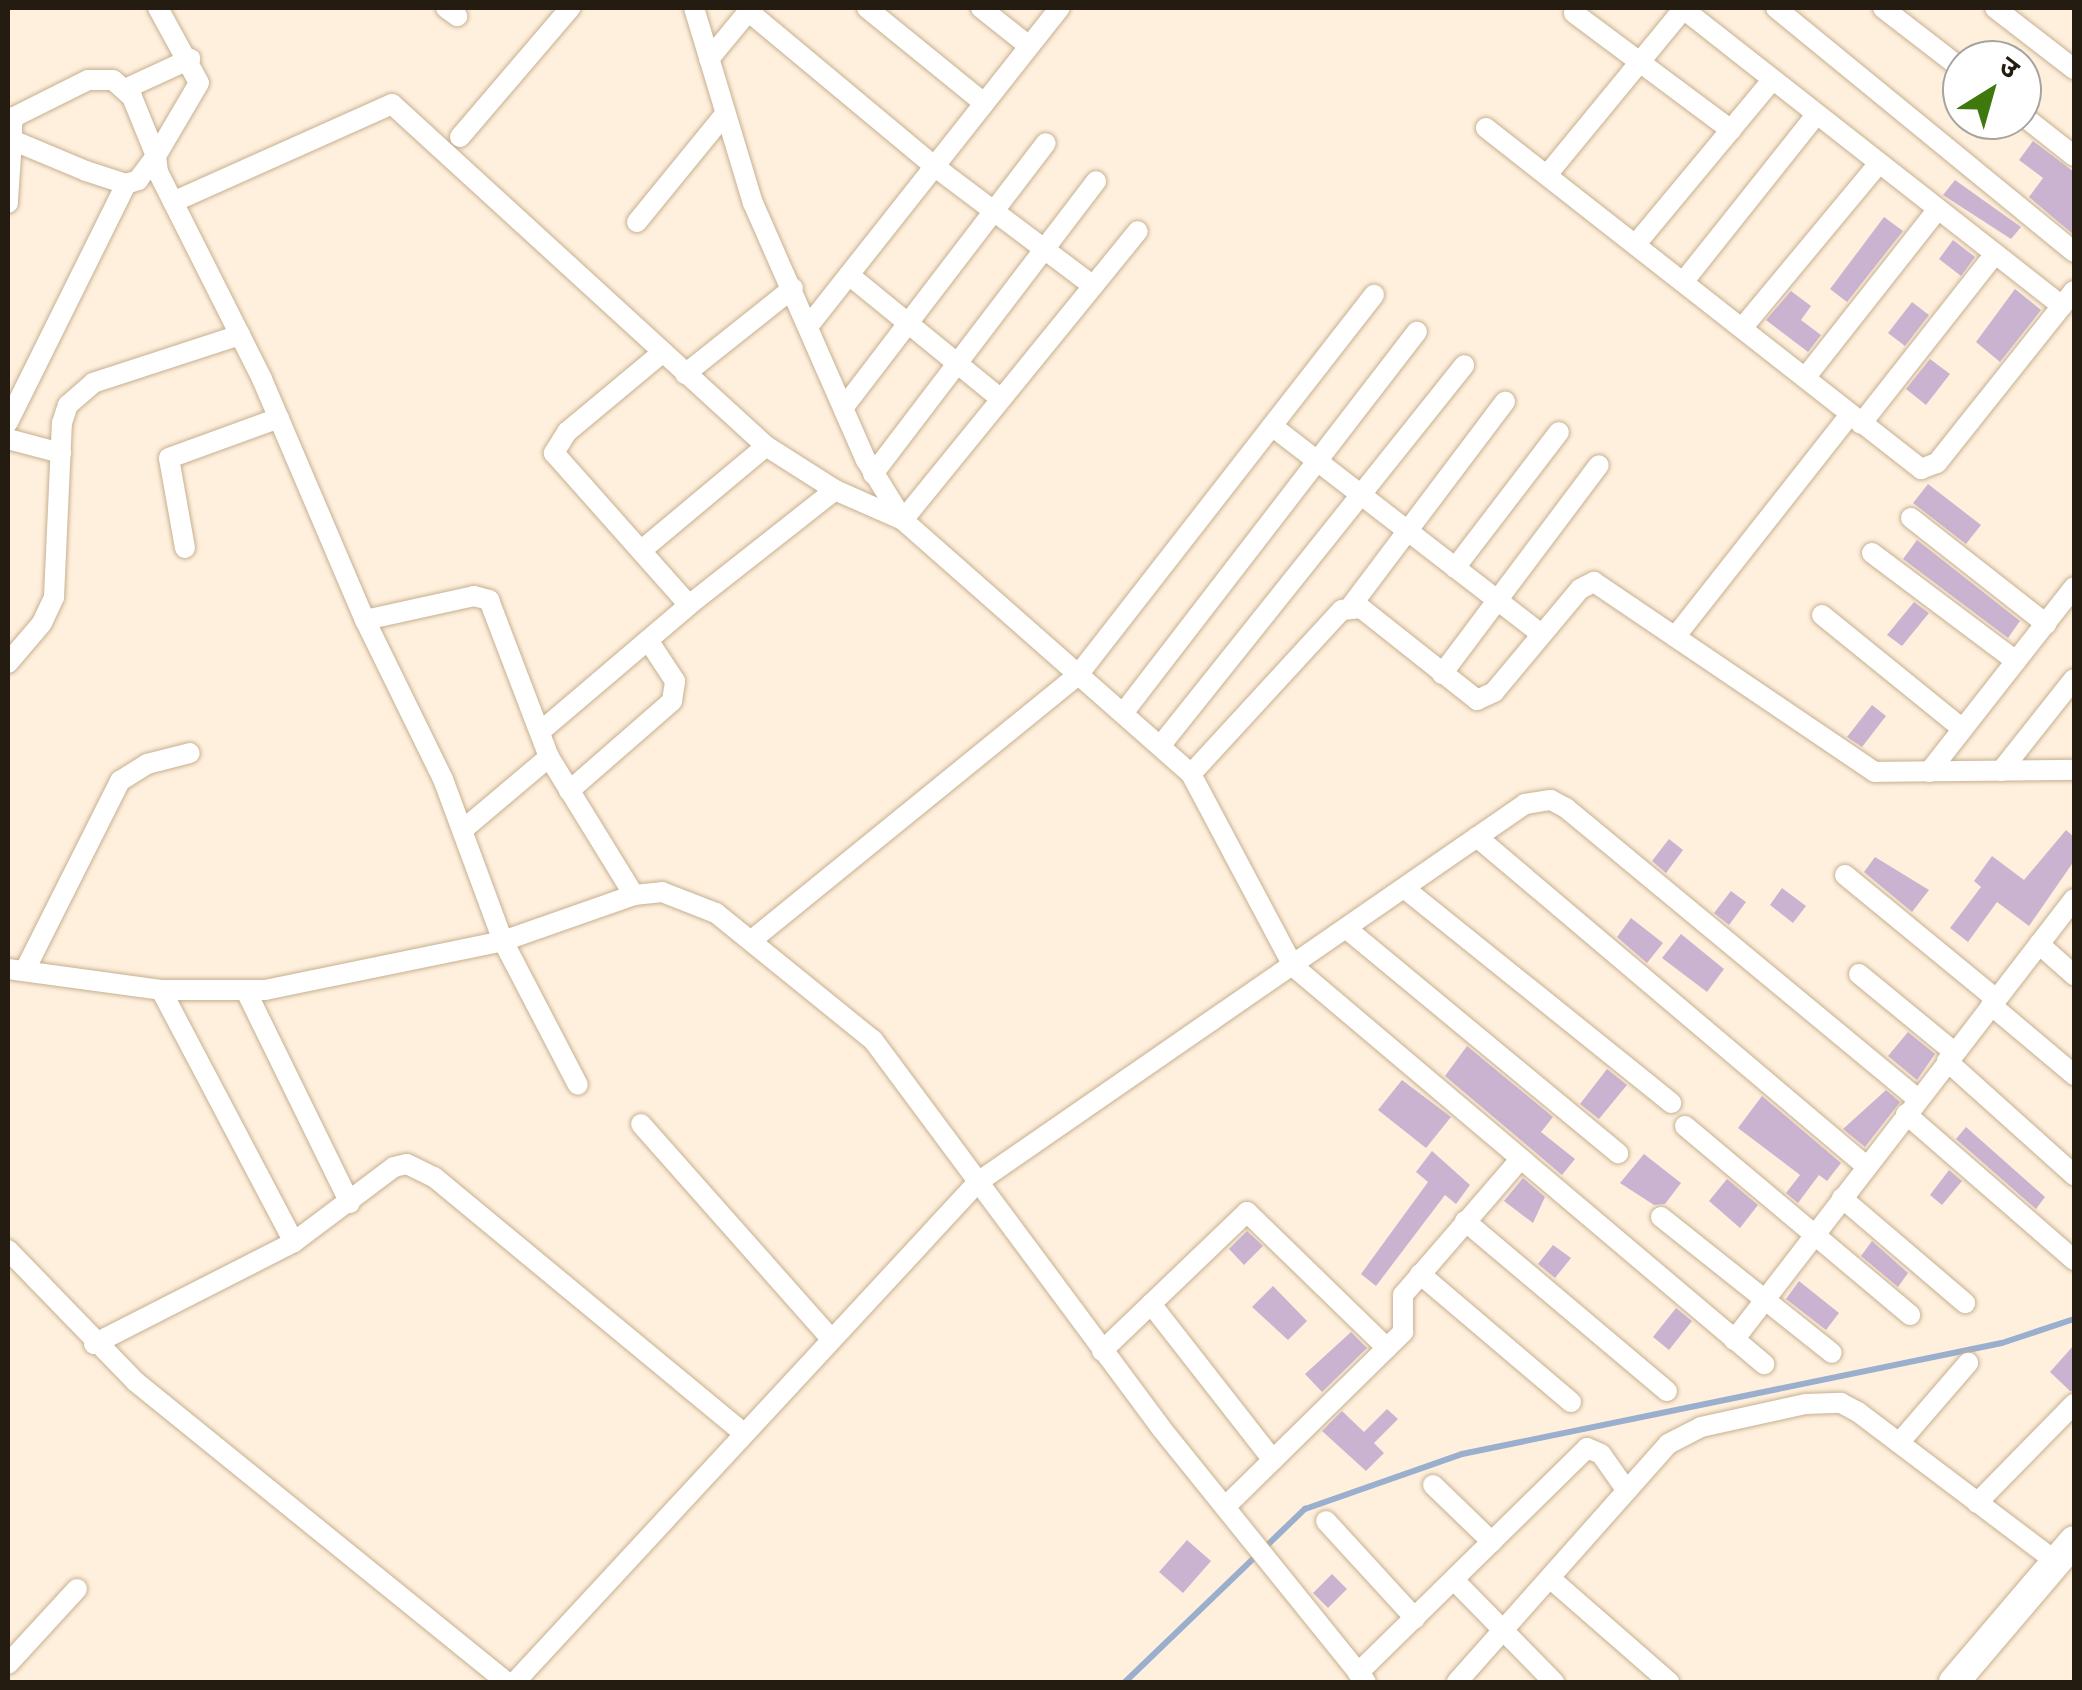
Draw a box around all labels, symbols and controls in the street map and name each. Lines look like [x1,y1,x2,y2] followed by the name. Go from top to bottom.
[1942,40,2042,140] north arrow
[1993,49,2026,85] text: उ

